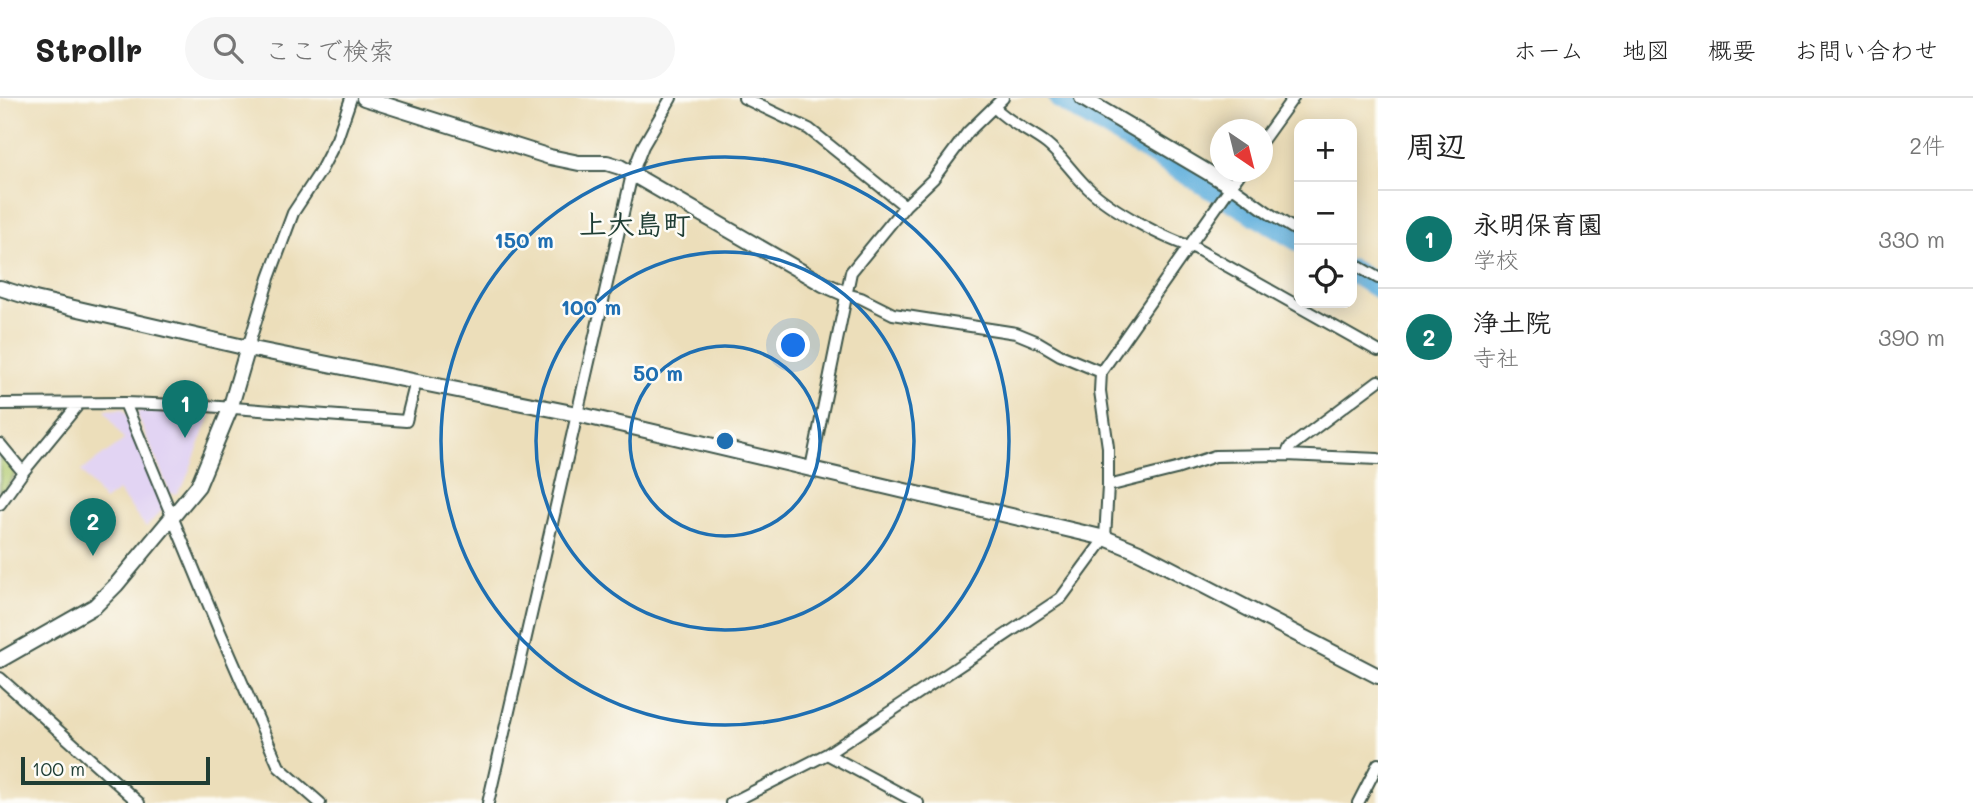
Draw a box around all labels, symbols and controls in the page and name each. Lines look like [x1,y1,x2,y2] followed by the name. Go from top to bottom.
[185,17,675,80] search box
[35,27,143,70] text: Strollr
[209,29,247,67] icon: search
[265,33,395,67] text: ここで検索
[1513,34,1584,65] text: ホーム
[1622,34,1670,65] text: 地図
[1708,34,1756,65] text: 概要
[1794,34,1938,65] text: お問い合わせ
[1210,119,1273,182] north arrow
[1294,119,1357,308] map controls
[1294,119,1357,182] button: +
[1406,125,1466,165] text: 周辺
[1909,130,1945,160] text: 2件
[1294,182,1357,245] button: −
[579,205,691,241] district label: 上大島町
[1473,207,1603,241] text: 永明保育園
[1424,224,1434,254] text: 1
[1878,224,1945,254] text: 330 m
[494,226,554,253] text: 150 m
[1473,244,1519,274] text: 学校
[1294,245,1357,308] button: locate
[561,293,621,320] text: 100 m
[1473,305,1551,339] text: 浄土院
[1423,322,1435,352] text: 2
[1878,322,1945,352] text: 390 m
[776,328,810,362] your location
[1473,342,1519,372] text: 寺社
[633,359,683,386] text: 50 m
[162,380,208,438] pin: 1
[713,429,737,453] centre of rings
[70,498,116,556] pin: 2
[21,754,210,786] scale bar
[32,756,85,781] text: 100 m

